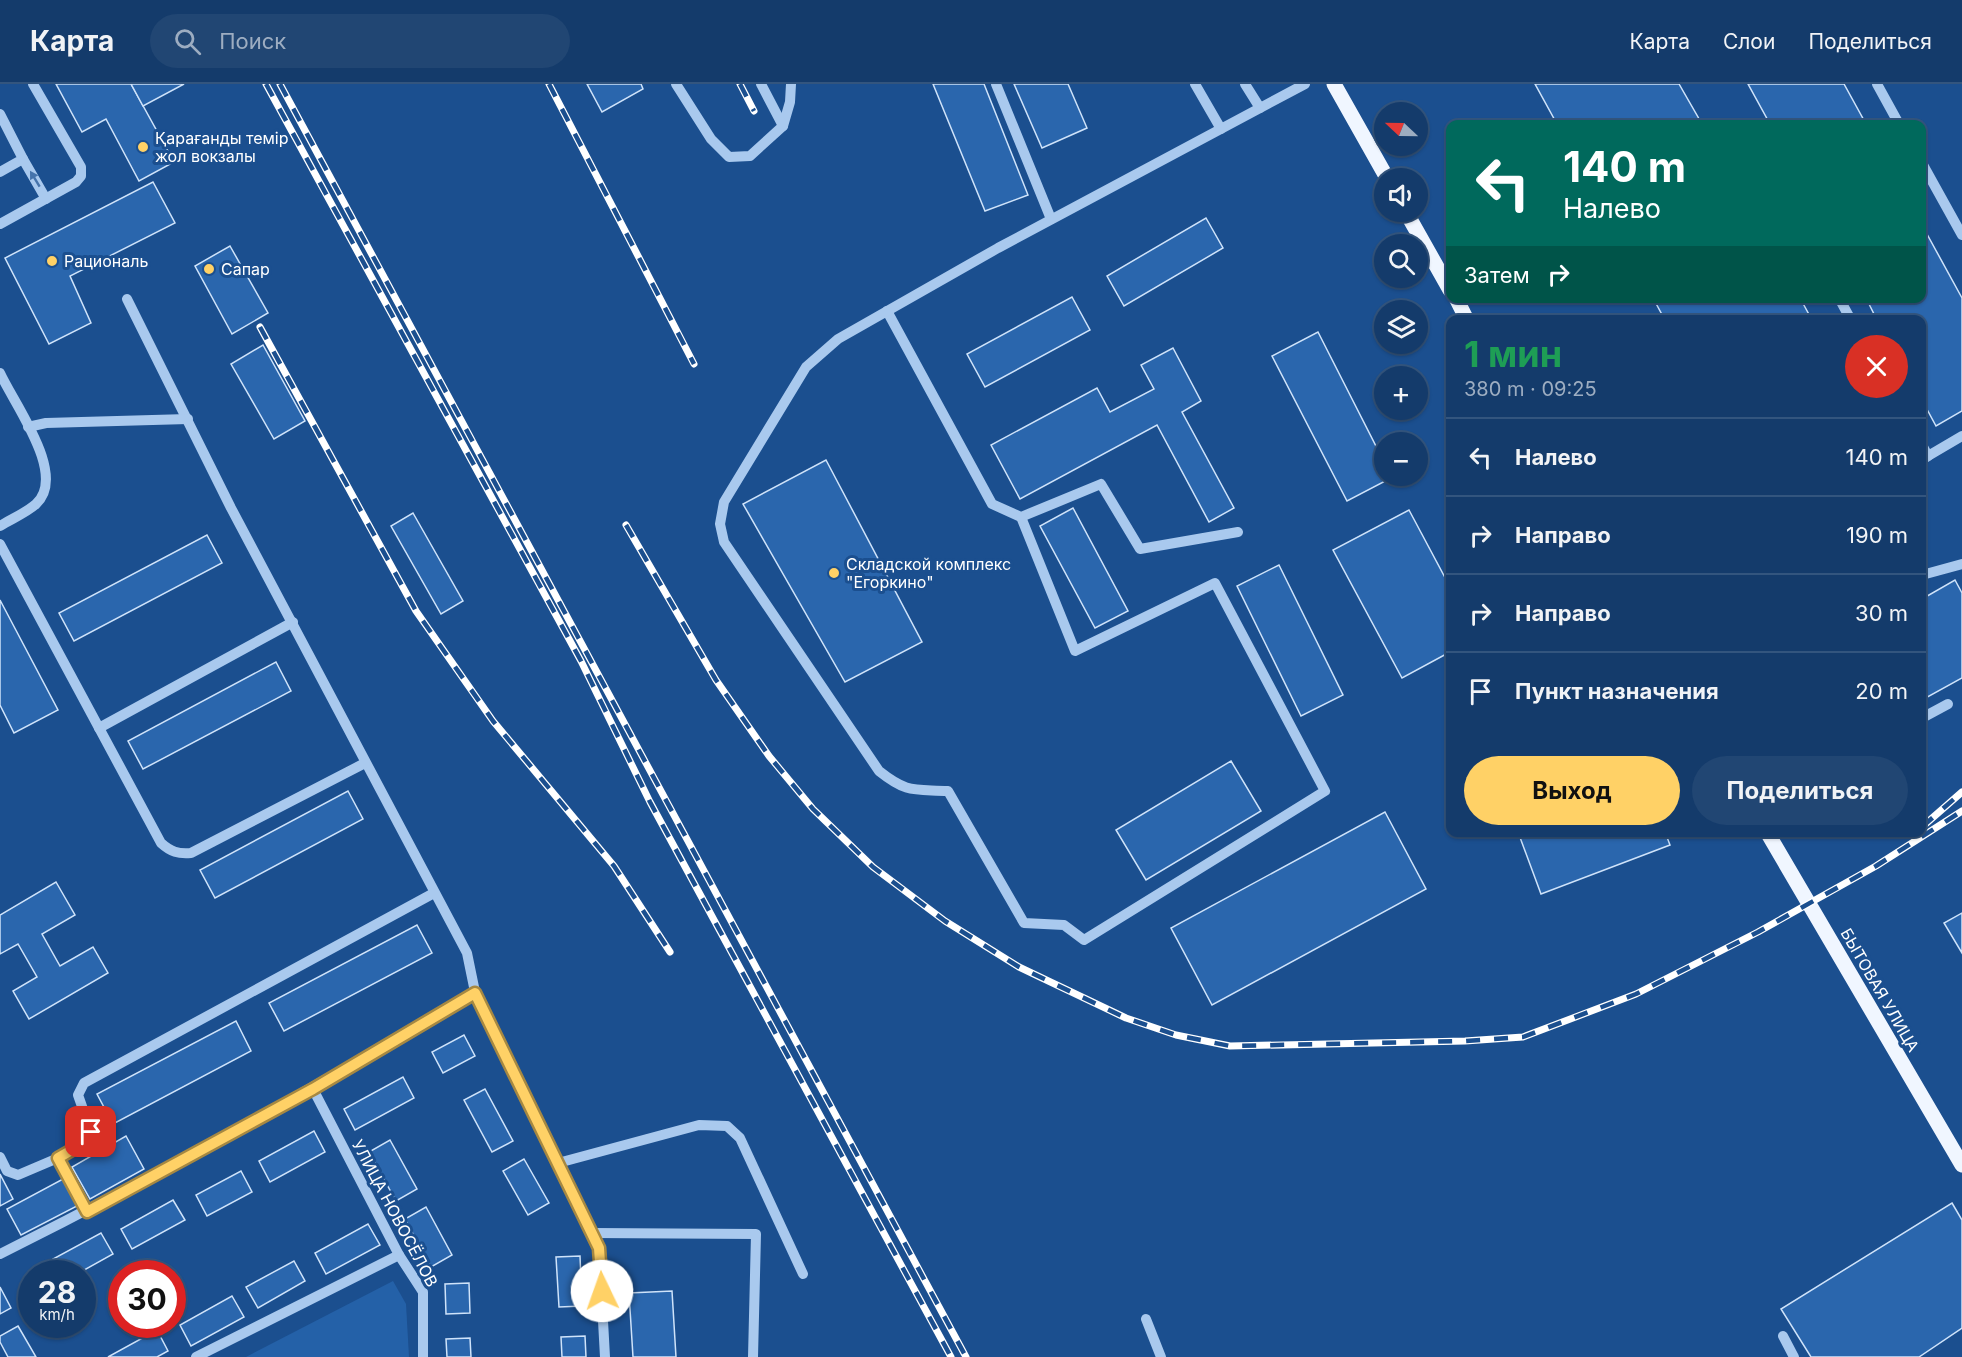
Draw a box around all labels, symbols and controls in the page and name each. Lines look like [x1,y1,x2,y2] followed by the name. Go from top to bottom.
[150,14,570,68] search box
[30,24,114,58] text: Карта
[171,25,204,58] icon: search
[219,28,286,54] text: Поиск
[1630,29,1690,54] text: Карта
[1723,29,1775,54] text: Слои
[1808,29,1932,54] text: Поделиться
[1374,102,1428,156] north arrow
[1374,102,1428,486] map controls
[155,128,288,166] place label: Қарағанды темір жол вокзалы
[136,140,150,154] marker: Қарағанды темір жол вокзалы
[1563,141,1686,192] text: 140 m
[1464,144,1542,222] icon: left
[1374,168,1428,222] button: sound
[29,171,40,187] one-way arrow
[1563,192,1661,225] text: Налево
[1374,234,1428,288] button: search
[64,251,148,271] place label: Рациональ
[45,254,59,268] marker: Рациональ
[1542,258,1575,291] icon: right
[221,259,270,279] place label: Сапар
[202,262,216,276] marker: Сапар
[1464,262,1530,288] text: Затем
[1374,300,1428,354] button: layers
[1464,332,1562,376] text: 1 мин
[1845,335,1908,398] button: close
[1374,366,1428,420] button: +
[1464,377,1597,401] text: 380 m · 09:25
[1374,432,1428,486] button: −
[1464,441,1497,474] icon: left
[1515,444,1597,470] text: Налево
[1846,444,1908,470] text: 140 m
[1464,519,1497,552] icon: right
[1515,522,1611,548] text: Направо
[1846,522,1908,548] text: 190 m
[846,554,1011,592] place label: Складской комплекс "Егоркино"
[827,566,841,580] marker: Складской комплекс "Егоркино"
[1464,597,1497,630] icon: right
[1515,600,1611,626] text: Направо
[1855,600,1908,626] text: 30 m
[1464,675,1497,708] icon: arrive
[1515,678,1719,704] text: Пункт назначения
[1855,678,1908,704] text: 20 m
[1464,756,1680,825] button: Выход
[1692,756,1908,825] button: Поделиться
[1836,925,1924,1055] street label: БЫТОВАЯ УЛИЦА
[65,1106,116,1157] pin
[74,1115,107,1148] icon: arrive
[348,1136,442,1290] street label: УЛИЦА НОВОСЁЛОВ
[570,1259,634,1323] position arrow
[108,1260,186,1338] speed limit sign: 30
[38,1274,76,1310] text: 28
[39,1305,75,1324] text: km/h

